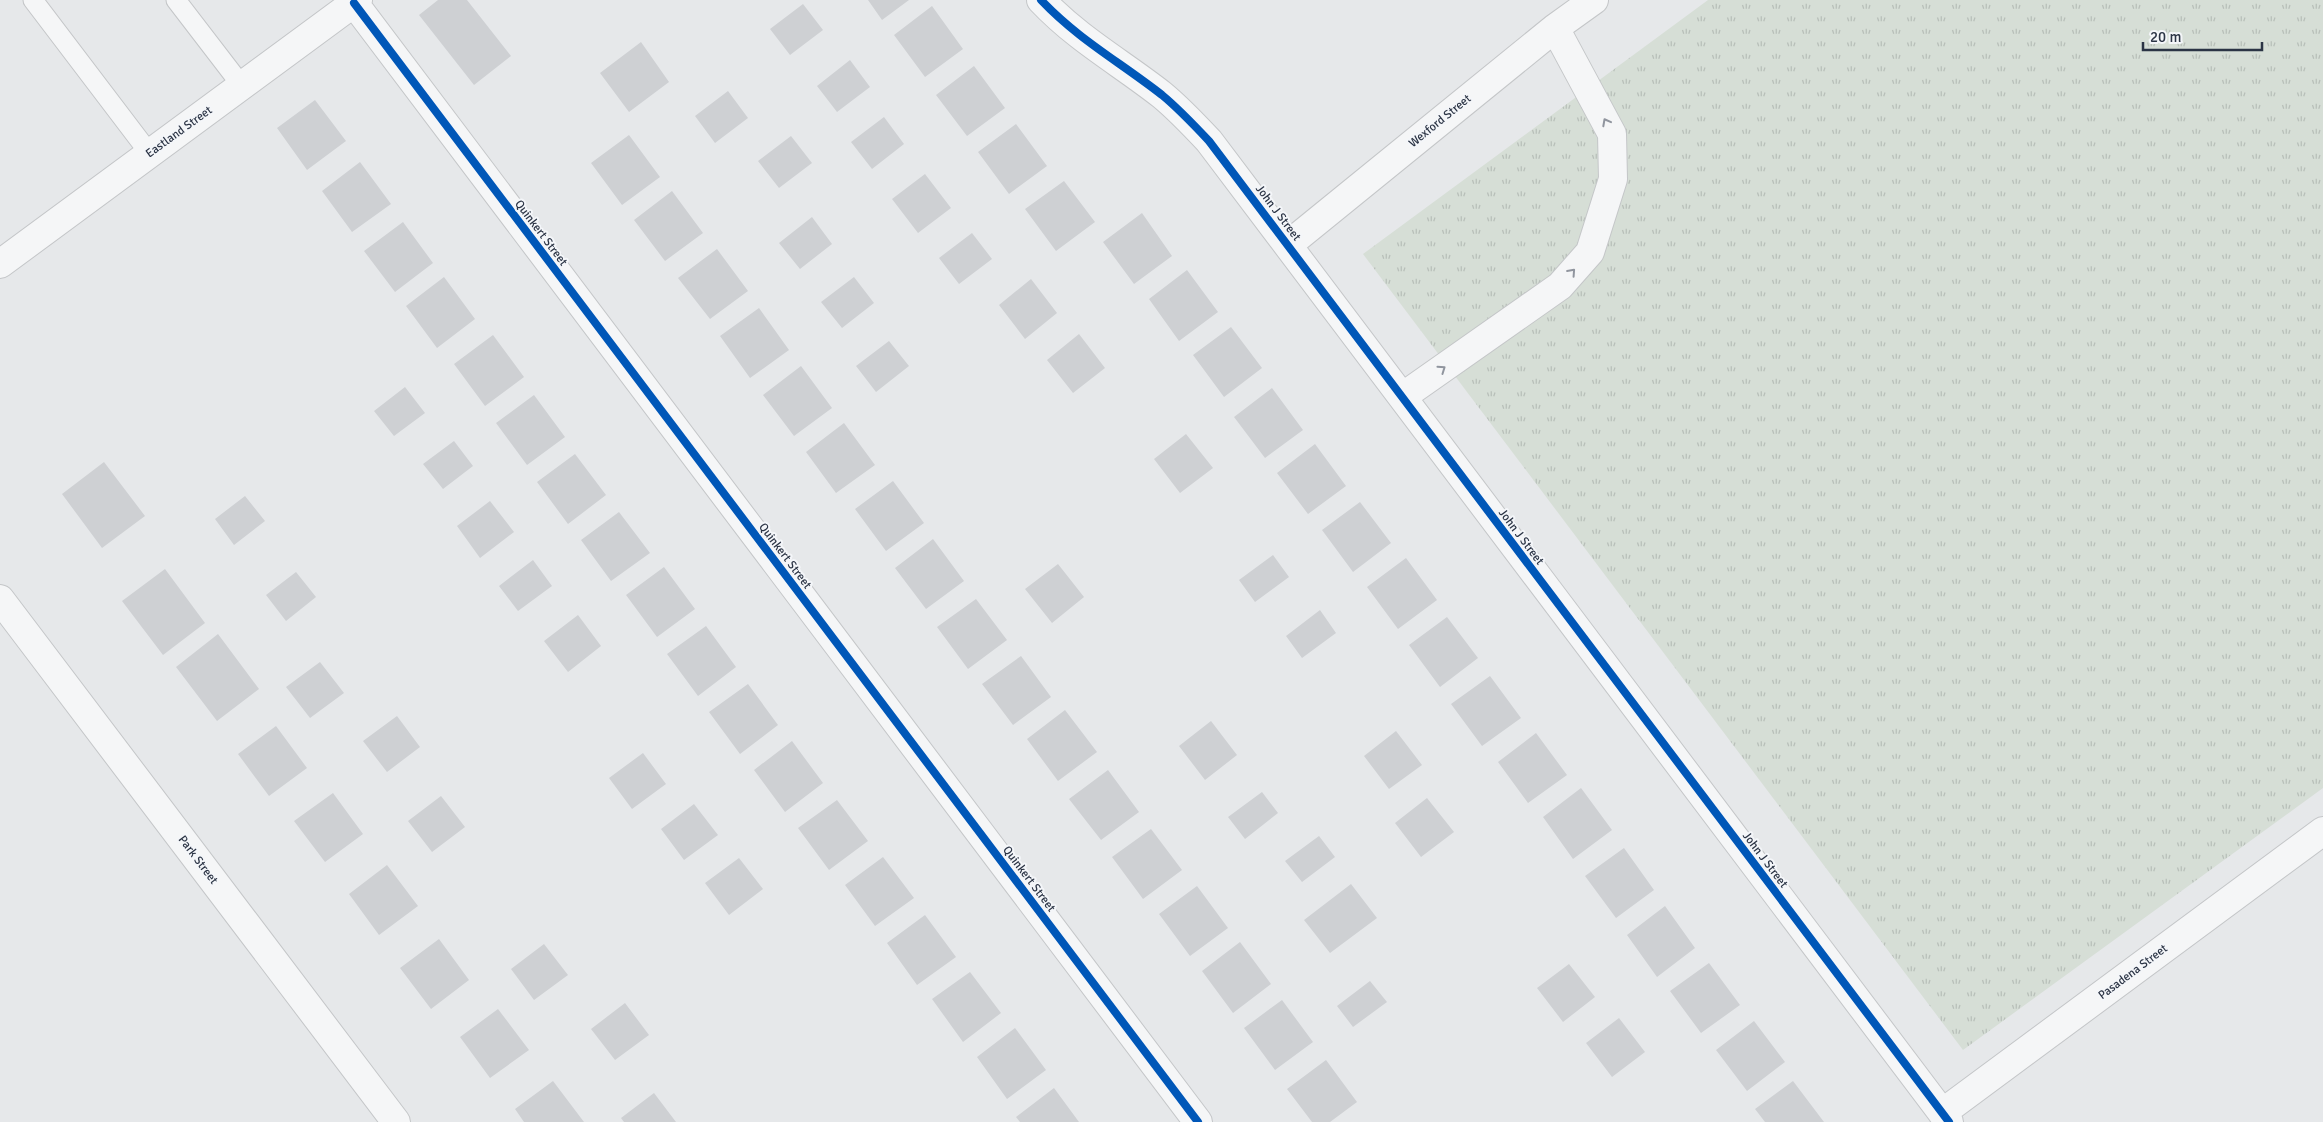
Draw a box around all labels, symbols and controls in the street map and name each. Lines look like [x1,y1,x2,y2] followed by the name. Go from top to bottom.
[2143,20,2262,52] scale bar
[2150,28,2181,46] text: 20 m
[1406,91,1474,151] street label: Wexford Street
[143,103,215,161] street label: Eastland Street
[1602,118,1612,127] one-way arrow
[1252,182,1304,244] street label: John J Street
[511,197,571,269] street label: Quinkert Street
[1566,269,1575,278] one-way arrow
[1436,366,1445,375] one-way arrow
[1495,506,1547,568] street label: John J Street
[755,520,815,592] street label: Quinkert Street
[1739,829,1791,891] street label: John J Street
[175,833,221,887] street label: Park Street
[999,843,1059,915] street label: Quinkert Street
[2095,941,2171,1003] street label: Pasadena Street

